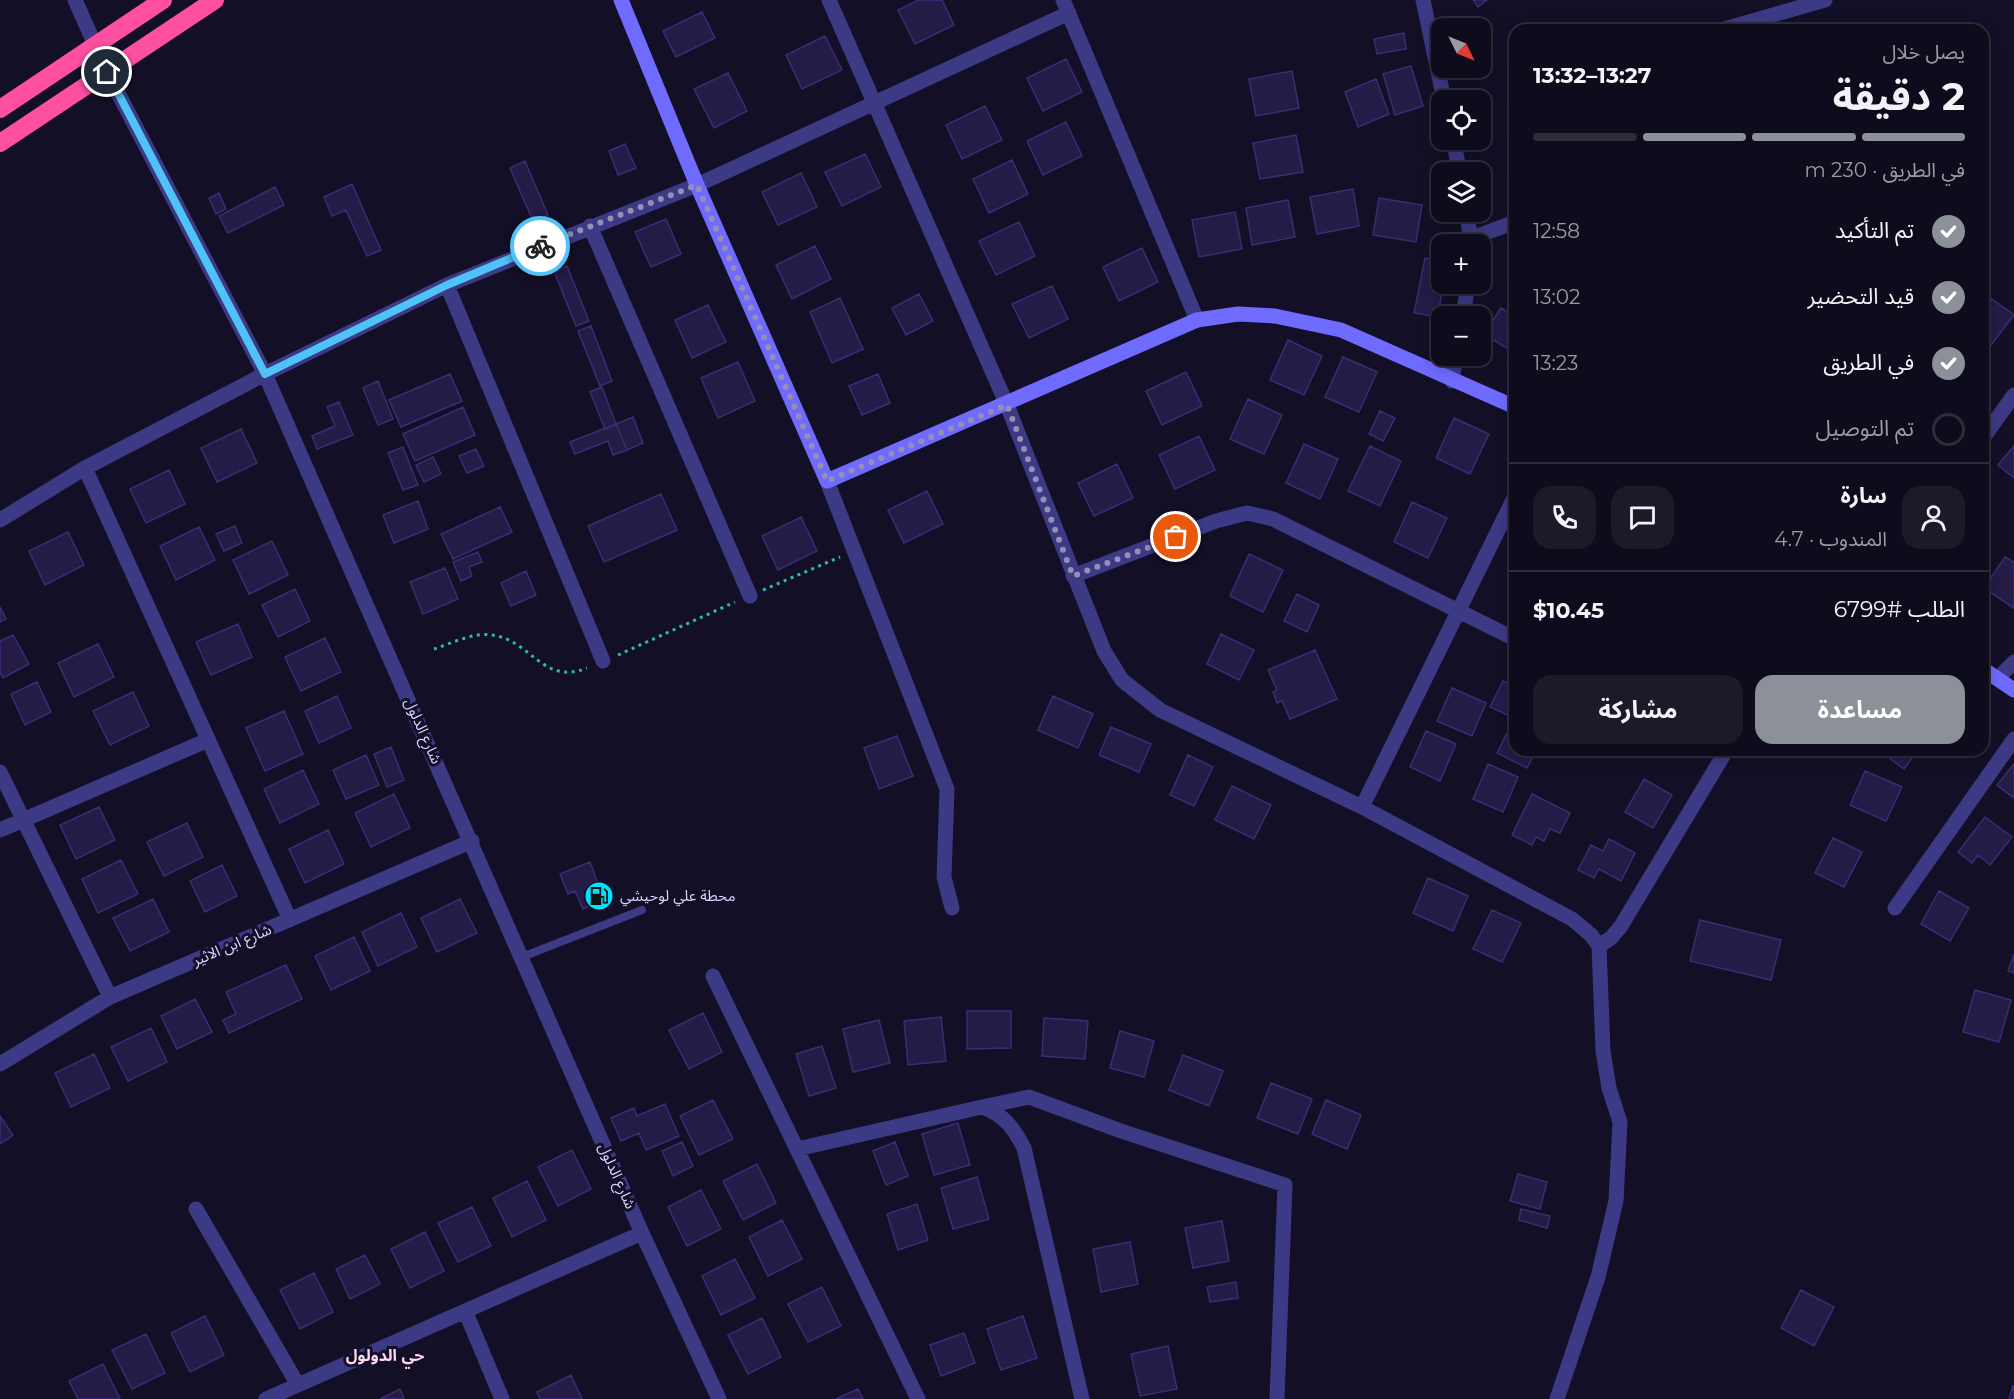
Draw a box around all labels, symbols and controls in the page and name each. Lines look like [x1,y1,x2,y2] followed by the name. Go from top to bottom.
[1431,18,1491,78] north arrow
[1431,18,1491,366] map controls
[1883,40,1965,64] text: يصل خلال
[81,46,132,97] pin
[90,55,123,88] icon: home
[1533,62,1651,89] text: 13:27–13:32
[1833,72,1965,120] text: 2 دقيقة
[1431,90,1491,150] button: locate
[1805,158,1965,182] text: في الطريق · 230 m
[1431,162,1491,222] button: layers
[1932,215,1965,248] icon: check
[510,216,570,276] courier
[1835,217,1914,244] text: تم التأكيد
[1533,219,1580,243] text: 12:58
[524,230,557,263] icon: bike
[1431,234,1491,294] button: +
[1932,281,1965,314] icon: check
[1808,283,1914,310] text: قيد التحضير
[1533,285,1580,309] text: 13:02
[1431,306,1491,366] button: −
[1932,347,1965,380] icon: check
[1823,349,1914,376] text: في الطريق
[1533,351,1578,375] text: 13:23
[1816,415,1914,442] text: تم التوصيل
[1841,482,1887,509] text: سارة
[1533,486,1596,549] button: phone
[1611,486,1674,549] button: chat
[1902,486,1965,549] button: person
[1150,511,1201,562] pin
[1159,520,1192,553] icon: bag
[1774,527,1887,551] text: المندوب · 4.7
[1834,596,1965,623] text: الطلب #6799
[1533,597,1604,624] text: $10.45
[1533,675,1743,744] button: مشاركة
[1755,675,1965,744] button: مساعدة
[398,695,446,768] street label: شارع الدلول
[583,880,615,912] fuel station icon: محطة علي لوحيشي
[620,886,736,907] place label: محطة علي لوحيشي
[189,919,276,973] street label: شارع ابن الاثير
[592,1140,640,1213] street label: شارع الدلول
[346,1346,424,1369] district label: حي الدولول

